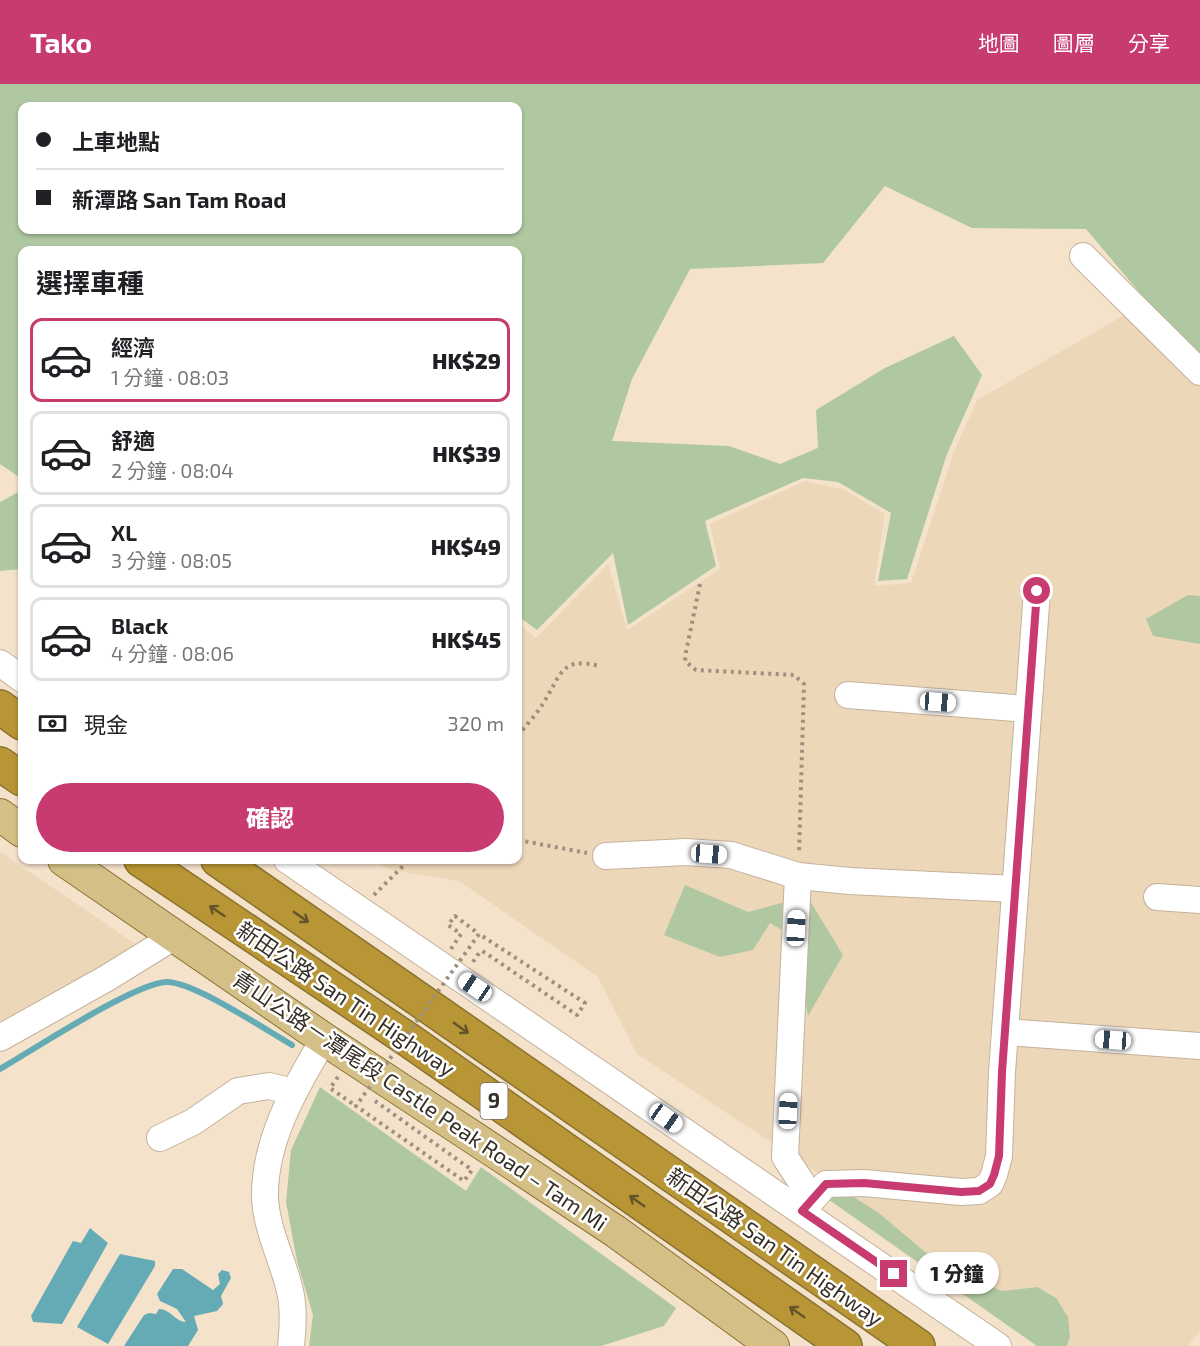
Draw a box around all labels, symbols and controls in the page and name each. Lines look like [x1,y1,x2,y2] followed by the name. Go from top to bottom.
[30,25,92,59] text: Tako
[978,30,1020,55] text: 地圖
[1053,30,1095,55] text: 圖層
[1128,30,1170,55] text: 分享
[72,128,160,154] text: 上車地點
[72,186,286,212] text: 新潭路 San Tam Road
[36,266,144,298] text: 選擇車種
[39,333,93,387] icon: car
[111,334,155,360] text: 經濟
[432,347,501,373] text: HK$29
[111,365,229,389] text: 1 分鐘 · 08:03
[39,426,93,480] icon: car
[111,427,155,453] text: 舒適
[432,440,501,466] text: HK$39
[111,458,234,482] text: 2 分鐘 · 08:04
[39,519,93,573] icon: car
[111,519,137,545] text: XL
[431,533,501,559] text: HK$49
[111,548,232,572] text: 3 分鐘 · 08:05
[1023,577,1050,604] route start
[39,612,93,666] icon: car
[111,612,168,638] text: Black
[432,626,501,652] text: HK$45
[111,641,234,665] text: 4 分鐘 · 08:06
[919,692,957,712] car
[36,707,69,740] icon: cash
[84,711,128,737] text: 現金
[448,711,504,735] text: 320 m
[36,783,504,852] button: 確認
[690,844,728,864] car
[210,905,226,917] one-way arrow
[786,910,806,946] car
[292,911,308,923] one-way arrow
[233,915,461,1081] street label: 新田公路 San Tin Highway
[229,965,613,1236] street label: 青山公路－潭尾段 Castle Peak Road – Tam Mi
[455,969,495,1005] car
[452,1022,468,1034] one-way arrow
[1094,1030,1132,1050] car
[480,1083,508,1119] road number: 9
[778,1093,798,1129] car
[646,1100,686,1136] car
[663,1162,889,1331] street label: 新田公路 San Tin Highway
[630,1195,646,1207] one-way arrow
[915,1253,999,1295] callout: 1 分鐘
[880,1260,907,1287] route end
[930,1261,984,1285] text: 1 分鐘
[790,1306,806,1318] one-way arrow

